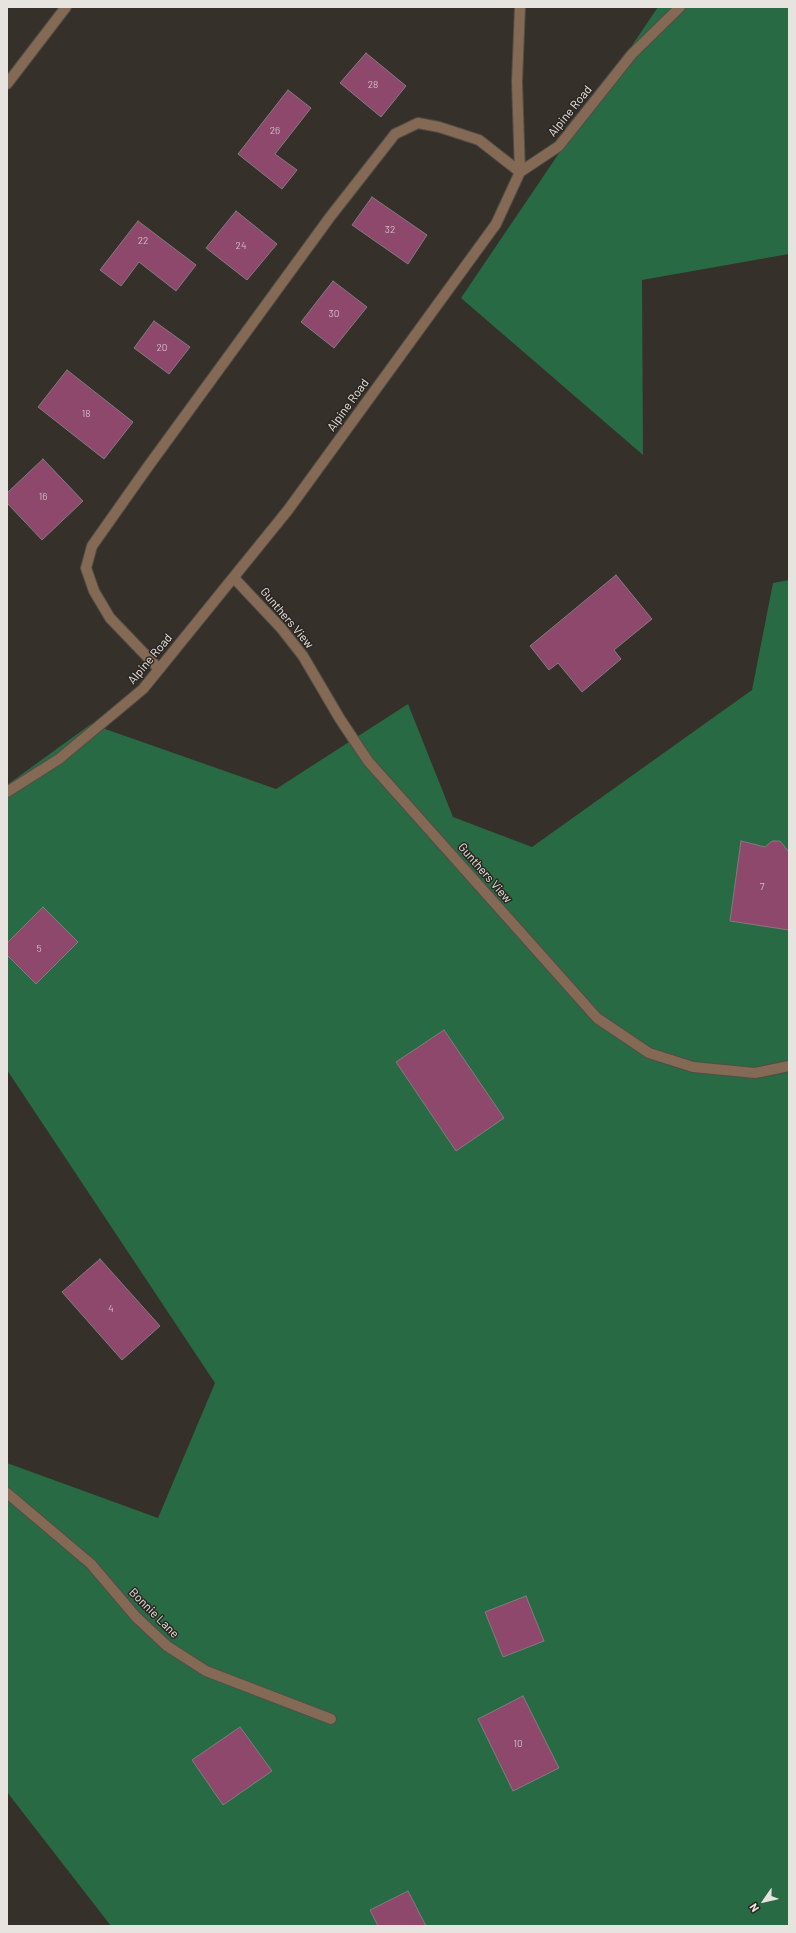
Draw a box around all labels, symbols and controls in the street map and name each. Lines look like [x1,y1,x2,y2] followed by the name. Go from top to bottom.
[368,79,378,91] house number: 28
[545,83,595,139] street label: Alpine Road
[270,125,280,137] house number: 26
[385,224,395,236] house number: 32
[138,235,148,247] house number: 22
[236,240,246,252] house number: 24
[329,308,339,320] house number: 30
[156,342,168,354] house number: 20
[324,376,372,434] street label: Alpine Road
[82,408,90,420] house number: 18
[39,491,47,503] house number: 16
[257,585,317,651] street label: Gunthers View
[125,631,175,687] street label: Alpine Road
[455,840,515,906] street label: Gunthers View
[760,881,764,893] house number: 7
[36,943,42,955] house number: 5
[108,1303,114,1315] house number: 4
[126,1585,182,1641] street label: Bonnie Lane
[513,1738,523,1750] house number: 10
[744,1881,784,1921] north arrow
[746,1901,761,1915] text: N

